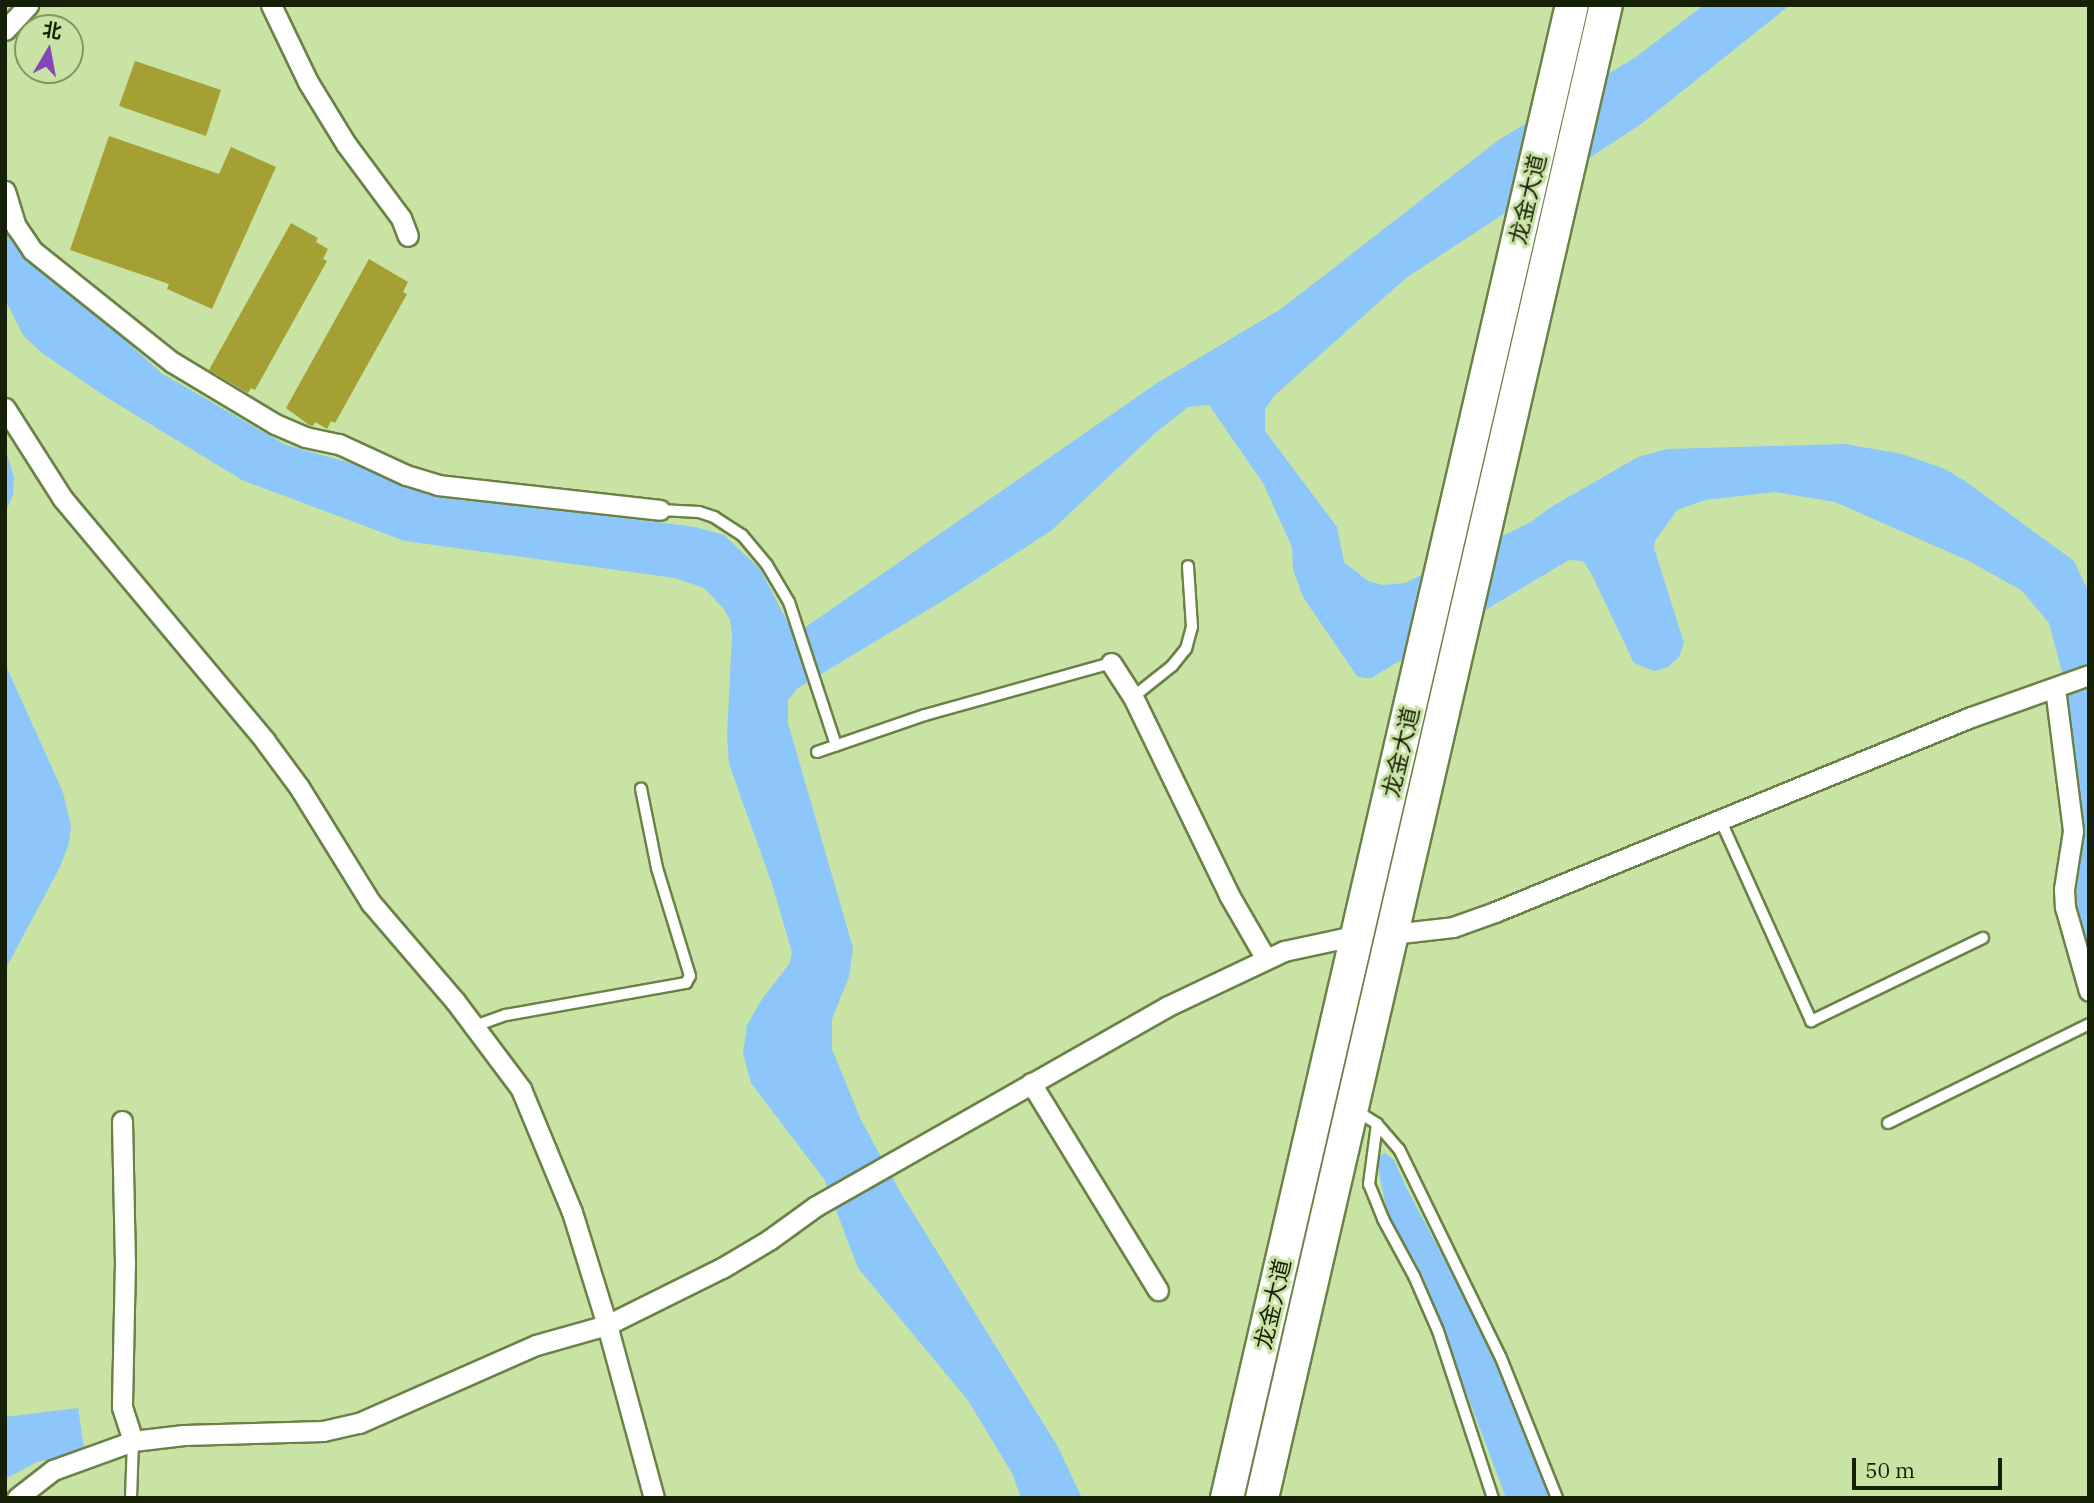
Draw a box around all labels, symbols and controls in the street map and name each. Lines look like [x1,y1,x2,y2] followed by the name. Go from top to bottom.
[14,14,84,84] north arrow
[41,17,64,44] text: 北
[1503,151,1551,247] street label: 龙金大道
[1376,704,1424,800] street label: 龙金大道
[1248,1256,1296,1352] street label: 龙金大道
[1856,1444,2007,1488] scale bar
[1865,1456,1915,1484] text: 50 m

